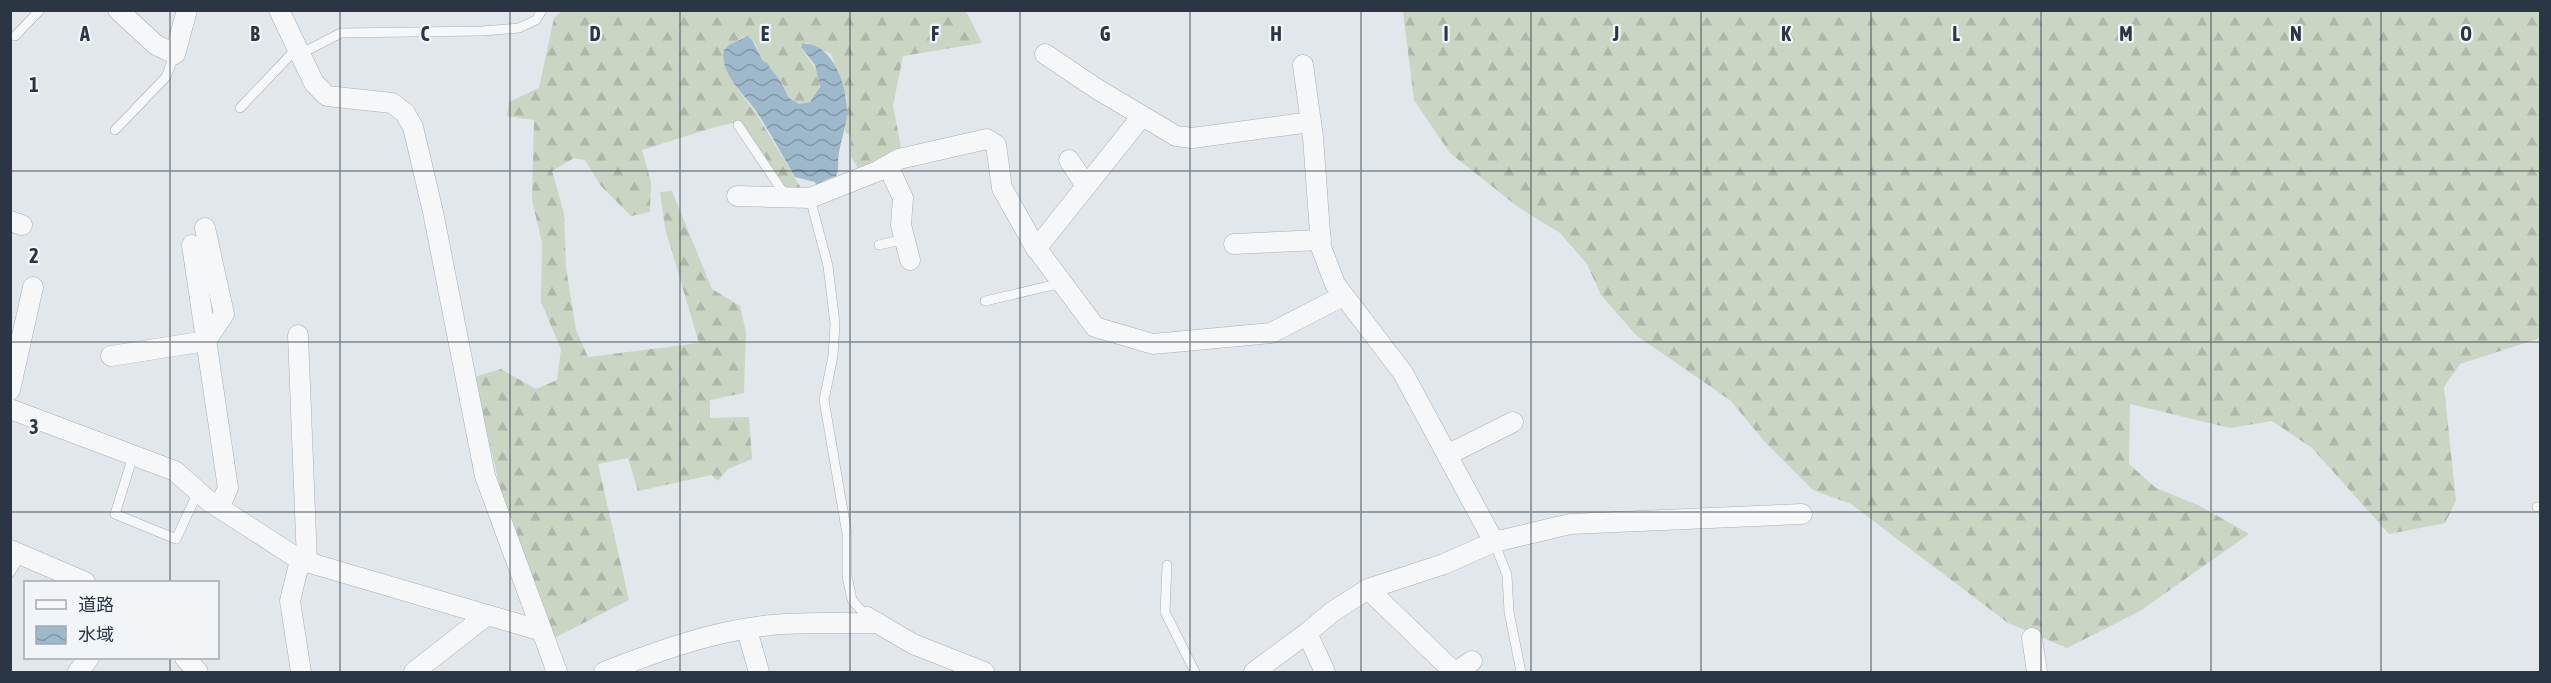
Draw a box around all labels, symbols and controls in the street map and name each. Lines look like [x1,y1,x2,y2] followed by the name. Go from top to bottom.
[79,22,90,45] text: A
[250,22,260,45] text: B
[421,22,430,45] text: C
[589,22,601,45] text: D
[761,22,770,45] text: E
[931,22,939,45] text: F
[1100,22,1111,45] text: G
[1270,22,1282,45] text: H
[1443,22,1449,45] text: I
[1612,22,1619,45] text: J
[1781,22,1791,45] text: K
[1952,22,1960,45] text: L
[2119,22,2133,45] text: M
[2290,22,2302,45] text: N
[2460,22,2472,45] text: O
[29,73,39,96] text: 1
[29,244,39,267] text: 2
[29,415,39,438] text: 3
[24,581,219,659] legend
[78,594,114,615] text: 道路
[78,624,114,645] text: 水域

